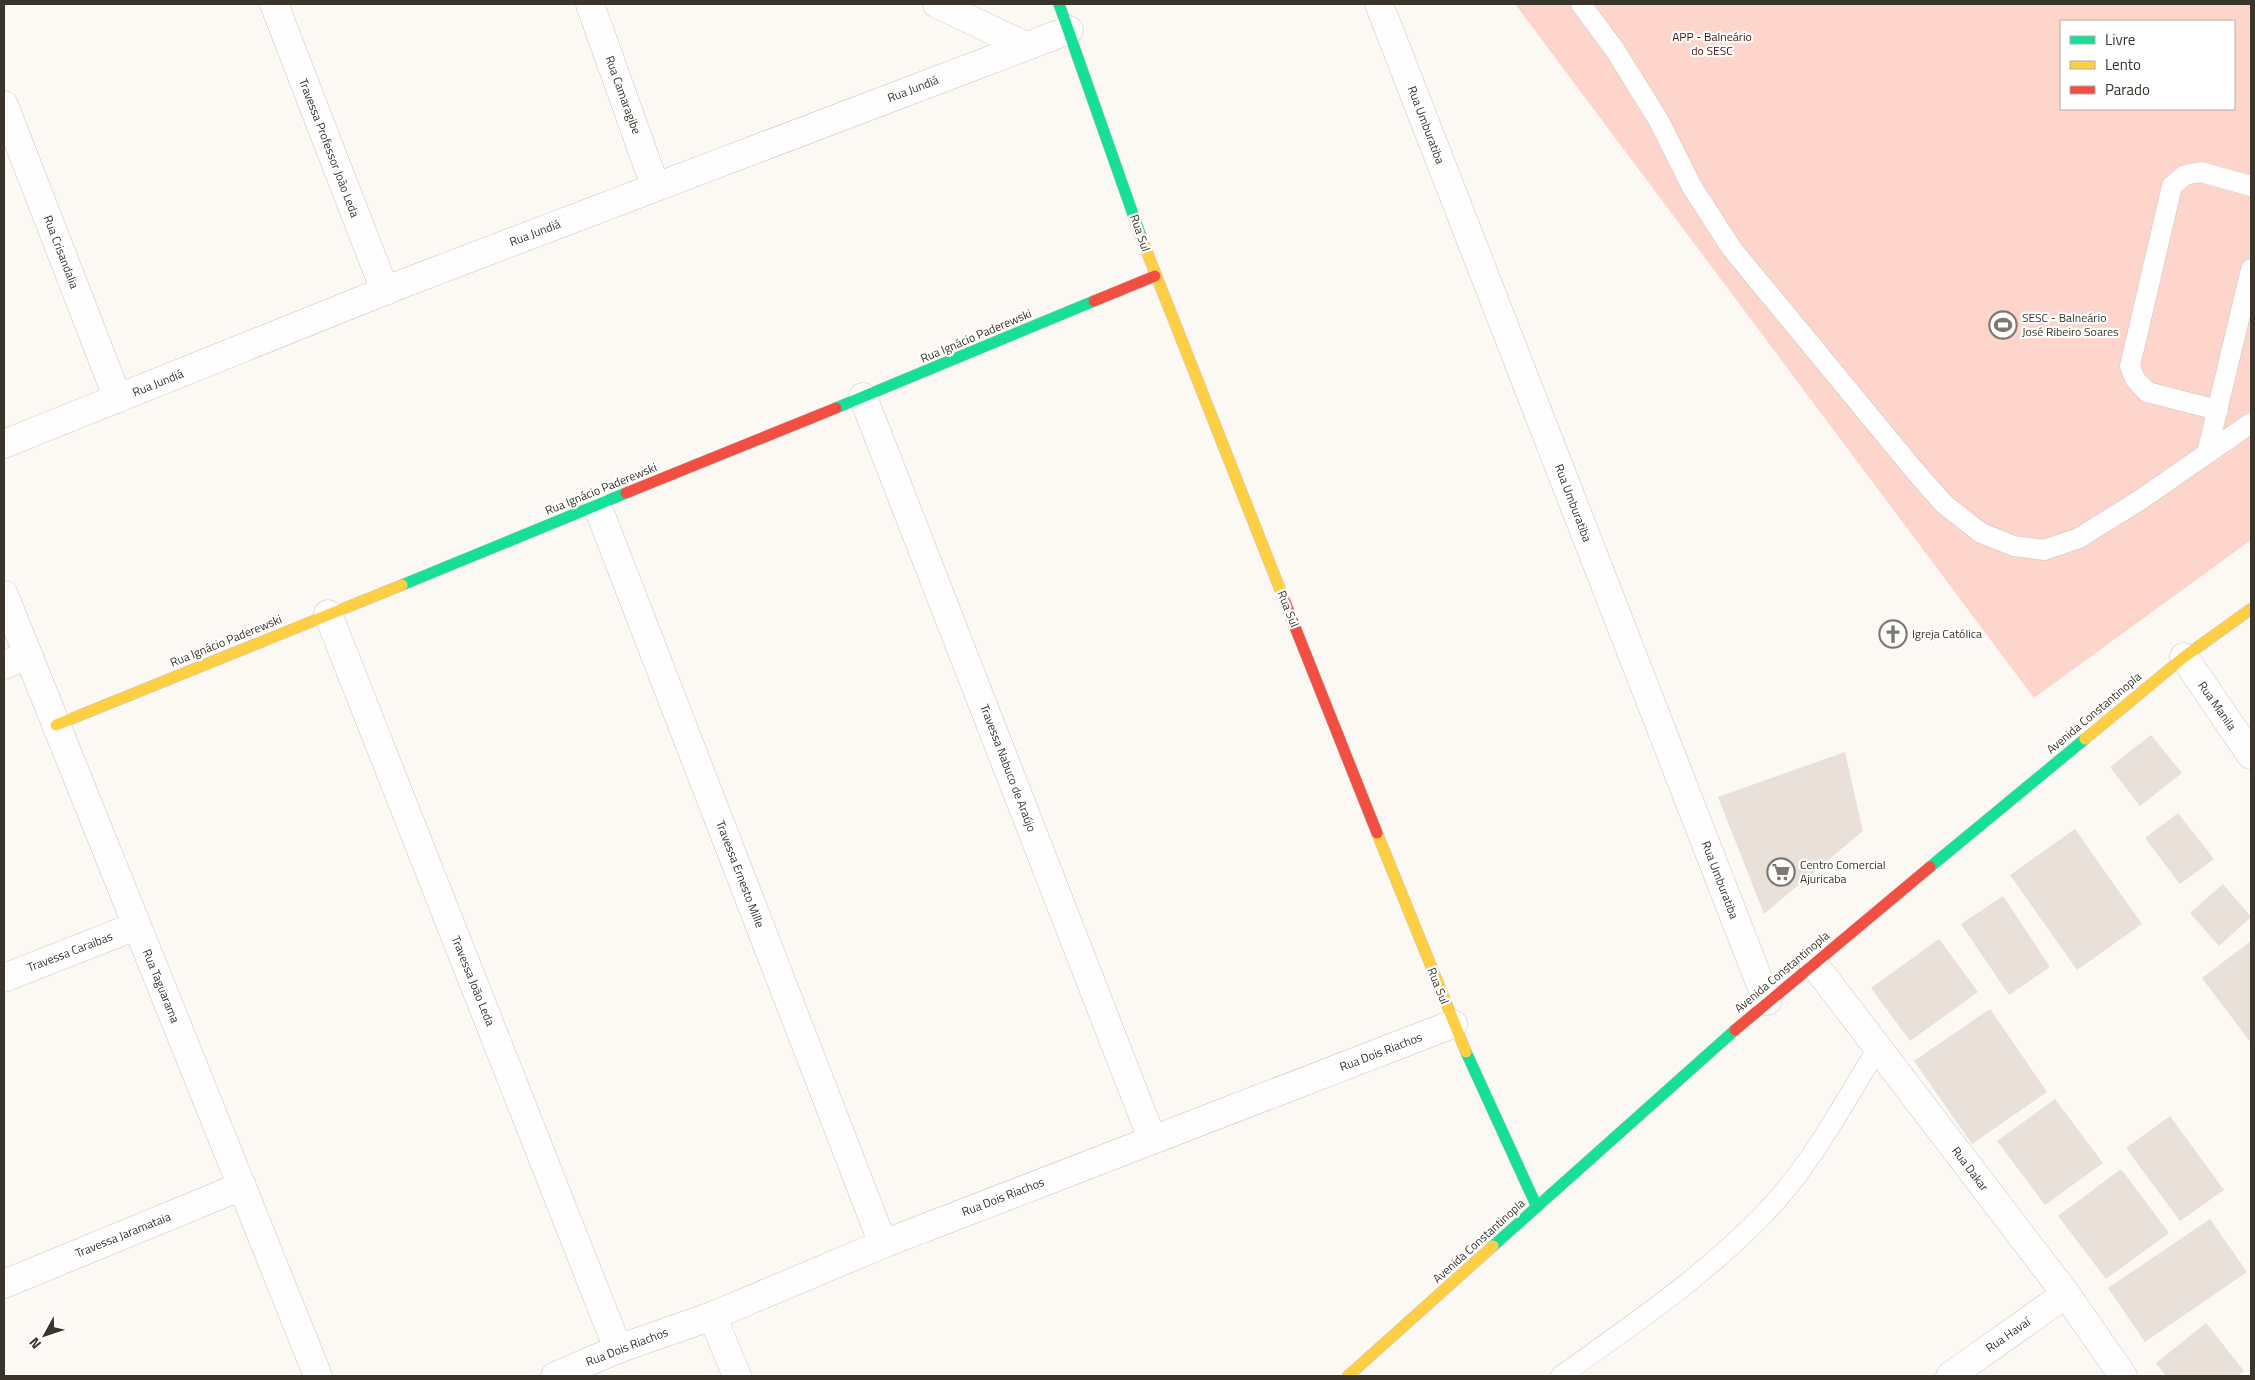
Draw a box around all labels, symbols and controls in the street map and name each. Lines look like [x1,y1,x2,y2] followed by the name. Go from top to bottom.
[2060,20,2235,110] legend
[1672,27,1752,60] park label: APP - Balneário do SESC
[2105,28,2135,51] text: Livre
[600,53,646,137] street label: Rua Camaragibe
[2105,53,2141,76] text: Lento
[884,70,941,107] street label: Rua Jundiá
[294,76,365,220] street label: Travessa Professor João Leda
[2105,78,2150,101] text: Parado
[1403,83,1450,167] street label: Rua Umburatiba
[39,212,84,291] street label: Rua Crisandalia
[1125,212,1156,254] street label: Rua Sul
[506,214,563,251] street label: Rua Jundiá
[917,304,1034,368] street label: Rua Ignácio Paderewski
[2022,308,2119,341] place label: SESC - Balneário José Ribeiro Soares
[1988,310,2018,340] sports icon: SESC - Balneário José Ribeiro Soares
[129,364,186,401] street label: Rua Jundiá
[542,457,660,520] street label: Rua Ignácio Paderewski
[1550,461,1597,545] street label: Rua Umburatiba
[1273,588,1304,630] street label: Rua Sul
[167,609,285,672] street label: Rua Ignácio Paderewski
[1878,619,1908,649] church icon: Igreja Católica
[1912,624,1982,643] place label: Igreja Católica
[2042,667,2145,758] street label: Avenida Constantinopla
[2193,677,2241,734] street label: Rua Manila
[975,701,1042,835] street label: Travessa Nabuco de Araújo
[711,818,770,930] street label: Travessa Ernesto Mille
[1697,838,1744,922] street label: Rua Umburatiba
[1800,855,1886,888] place label: Centro Comercial Ajuricaba
[1766,857,1796,887] supermarket icon: Centro Comercial Ajuricaba
[24,926,116,977] street label: Travessa Caraibas
[1730,926,1833,1017] street label: Avenida Constantinopla
[447,933,500,1029] street label: Travessa João Leda
[138,946,185,1026] street label: Rua Taguarama
[1423,965,1454,1007] street label: Rua Sul
[1337,1027,1425,1076] street label: Rua Dois Riachos
[1947,1142,1994,1195] street label: Rua Dakar
[959,1172,1047,1221] street label: Rua Dois Riachos
[1428,1194,1529,1287] street label: Avenida Constantinopla
[72,1207,173,1262] street label: Travessa Jaramataia
[20,1310,70,1360] north arrow
[1981,1311,2035,1357] street label: Rua Havaí
[583,1322,671,1371] street label: Rua Dois Riachos
[23,1333,46,1354] text: N

